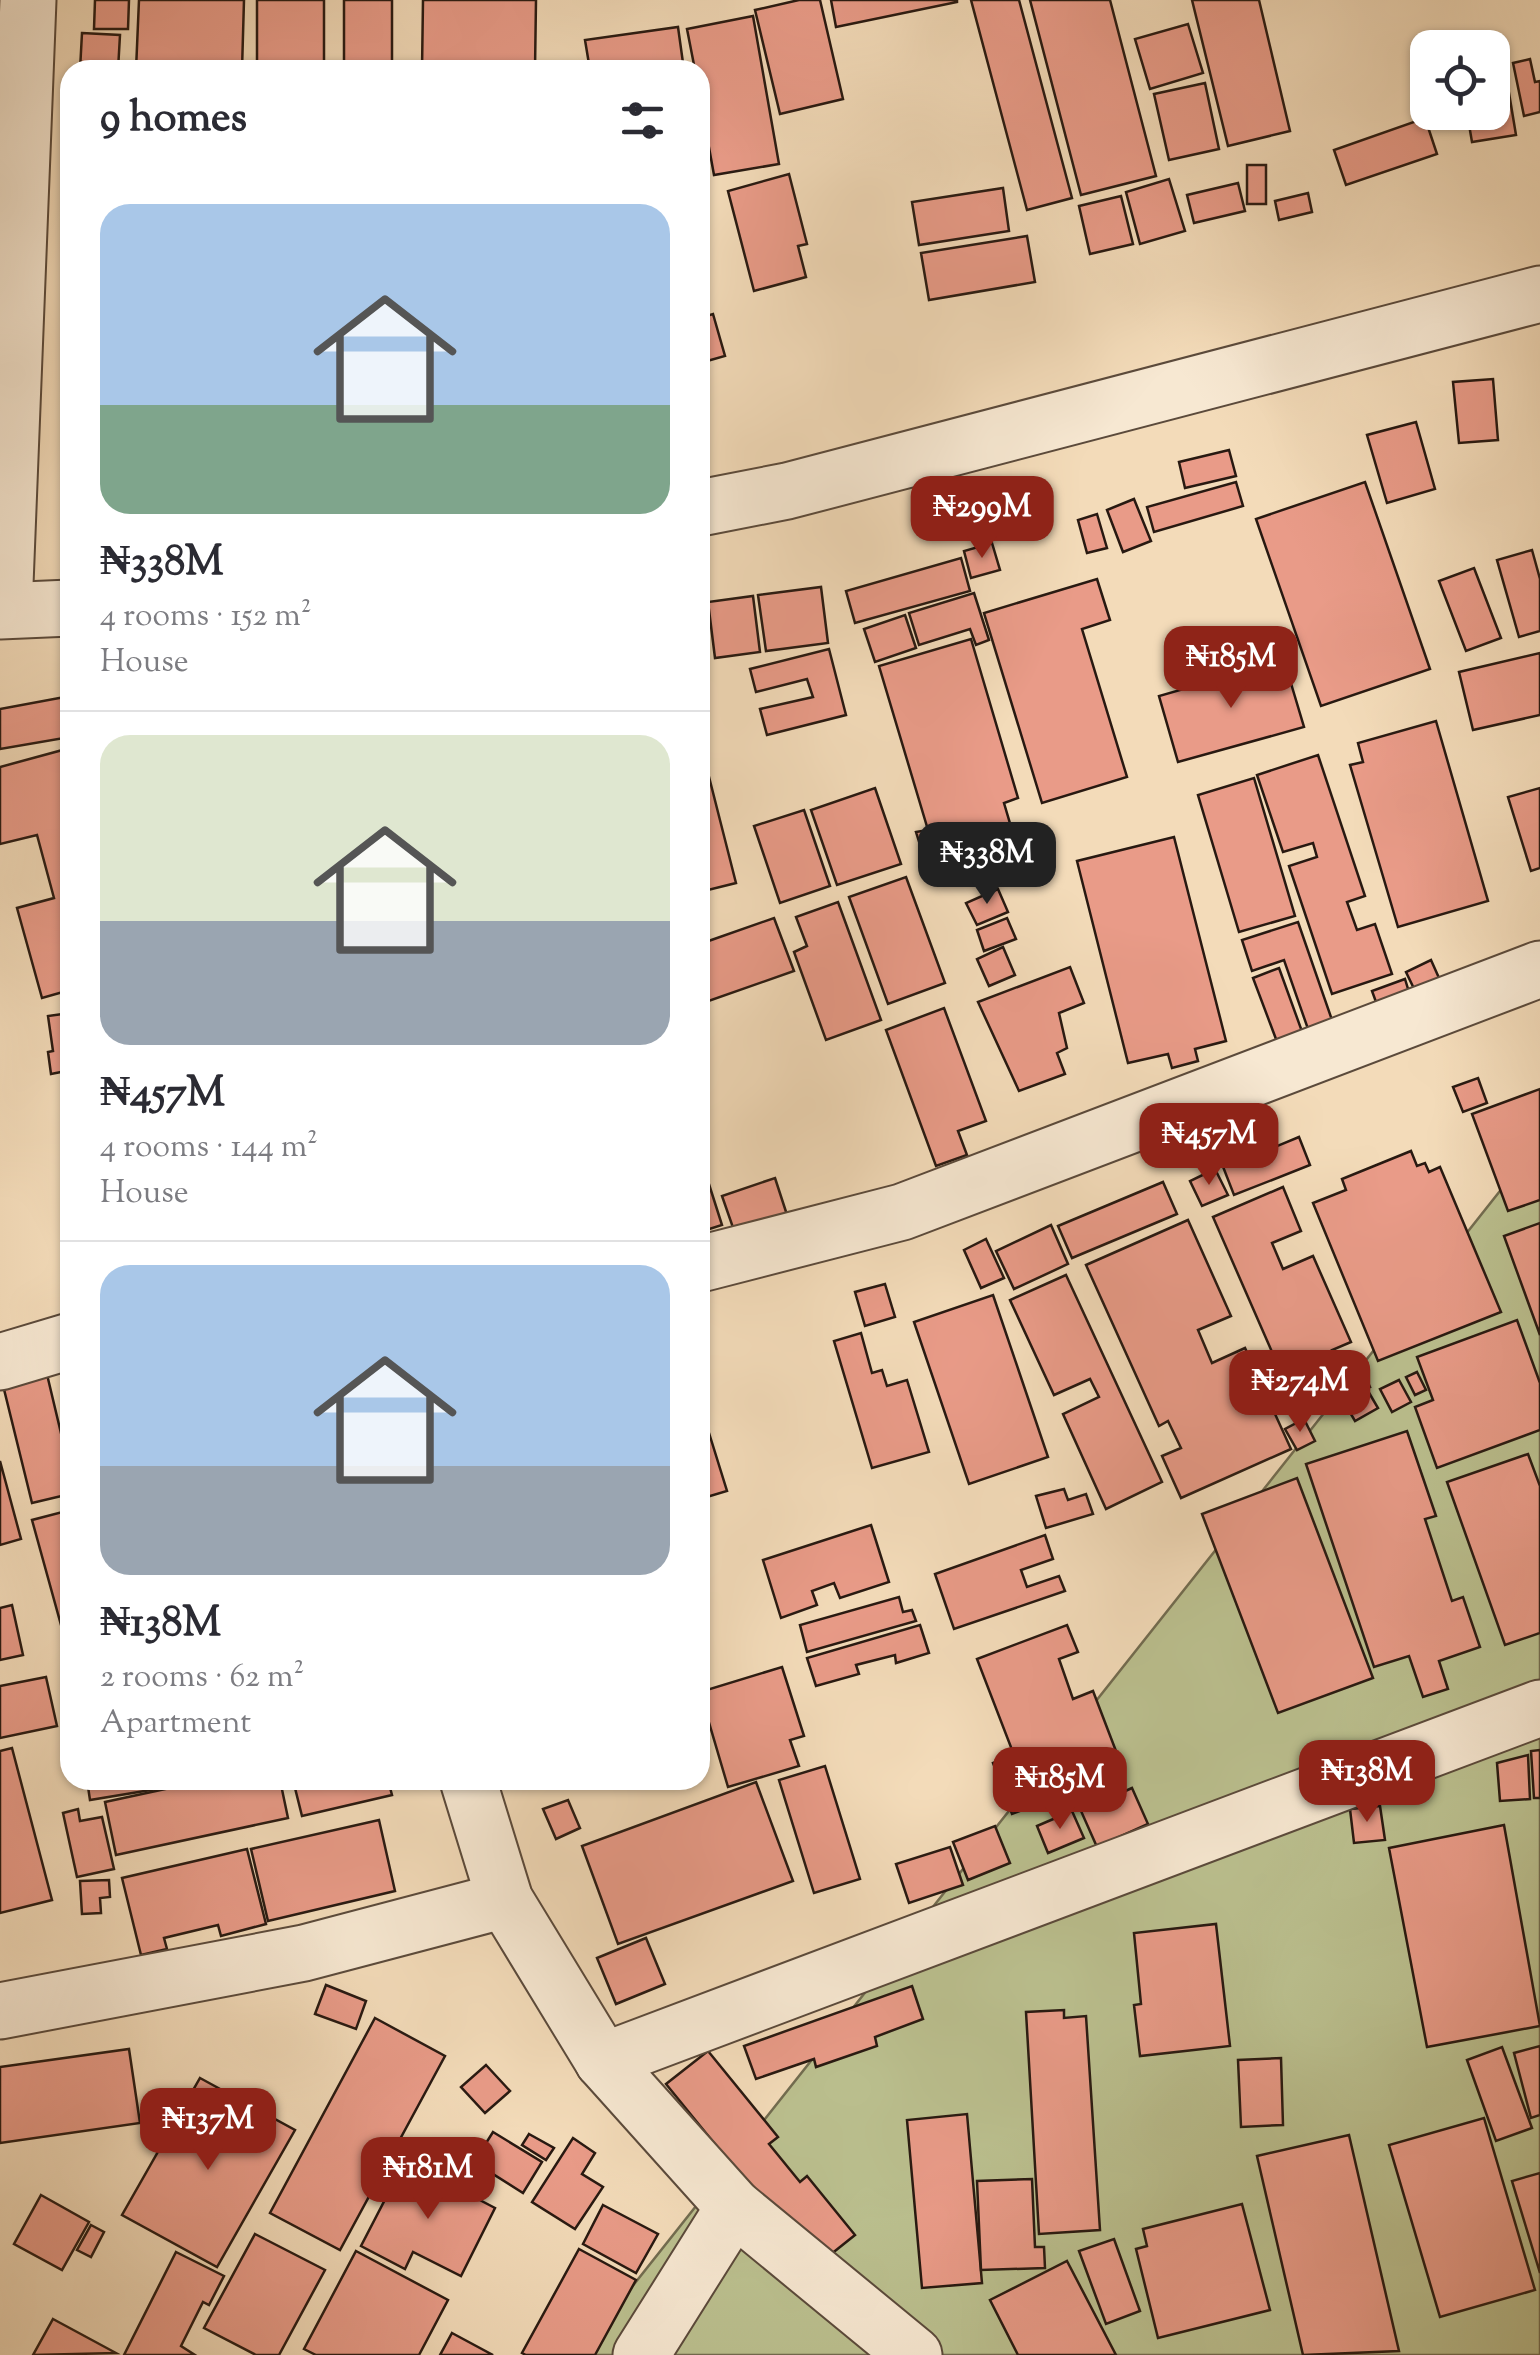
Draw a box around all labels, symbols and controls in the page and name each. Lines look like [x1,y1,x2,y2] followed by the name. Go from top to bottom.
[1410,30,1510,130] map controls
[1410,30,1510,130] button: locate
[100,90,247,150] text: 9 homes
[615,93,670,148] icon: filters
[295,269,475,449] icon: home
[912,476,1052,561] pin: ₦299M
[933,485,1031,531] text: ₦299M
[100,534,223,594] text: ₦338M
[100,594,312,640] text: 4 rooms · 152 m²
[1161,626,1301,711] pin: ₦185M
[1186,635,1276,681] text: ₦185M
[100,640,189,686] text: House
[295,800,475,980] icon: home
[917,822,1057,907] pin: ₦338M
[940,831,1034,877] text: ₦338M
[100,1065,225,1125] text: ₦457M
[1139,1103,1279,1188] pin: ₦457M
[1161,1112,1257,1158] text: ₦457M
[100,1125,318,1171] text: 4 rooms · 144 m²
[100,1171,189,1217] text: House
[295,1330,475,1510] icon: home
[1230,1350,1370,1435] pin: ₦274M
[1251,1359,1349,1405] text: ₦274M
[100,1595,221,1655] text: ₦138M
[100,1655,304,1701] text: 2 rooms · 62 m²
[100,1701,251,1747] text: Apartment
[1297,1740,1437,1825] pin: ₦138M
[990,1747,1130,1832] pin: ₦185M
[1321,1749,1413,1795] text: ₦138M
[1015,1756,1105,1802] text: ₦185M
[138,2088,278,2173] pin: ₦137M
[162,2097,254,2143] text: ₦137M
[358,2137,498,2222] pin: ₦181M
[383,2146,473,2192] text: ₦181M

